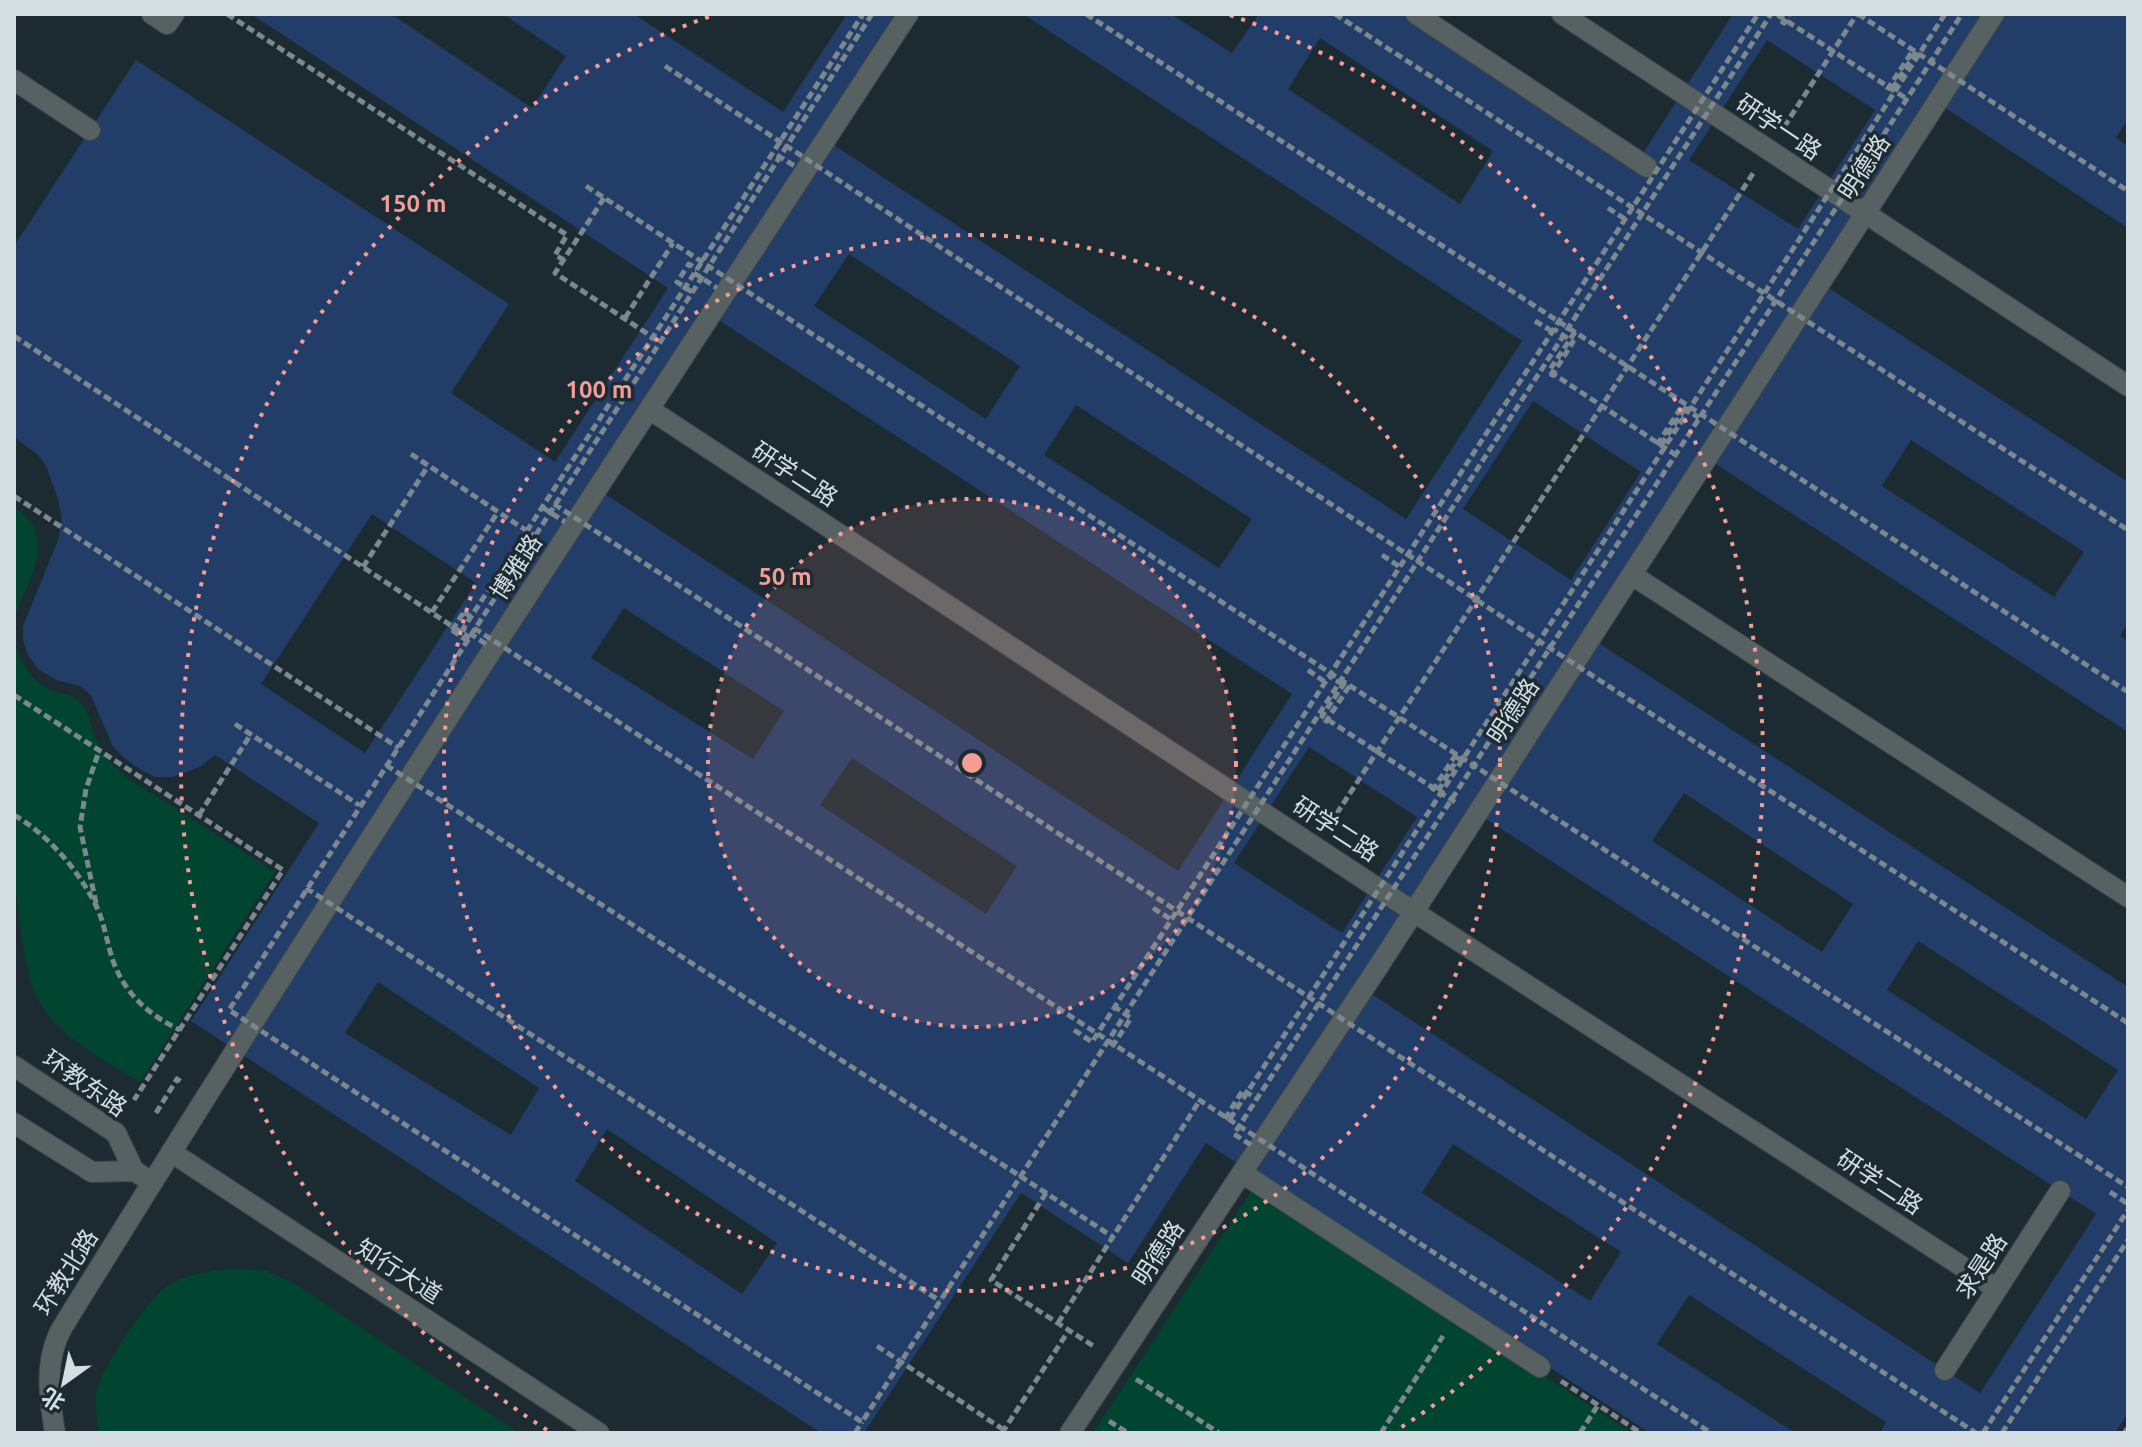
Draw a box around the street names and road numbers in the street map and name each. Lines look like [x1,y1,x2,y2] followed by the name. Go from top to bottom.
[1732,89,1826,165] street label: 研学一路
[1833,129,1895,205] street label: 明德路
[747,437,843,511] street label: 研学二路
[485,529,547,605] street label: 博雅路
[1482,673,1544,749] street label: 明德路
[1288,792,1384,866] street label: 研学二路
[38,1044,132,1122] street label: 环教东路
[1832,1145,1928,1219] street label: 研学二路
[1127,1215,1189,1291] street label: 明德路
[29,1224,103,1320] street label: 环教北路
[1950,1228,2012,1304] street label: 求是路
[351,1234,447,1308] street label: 知行大道

